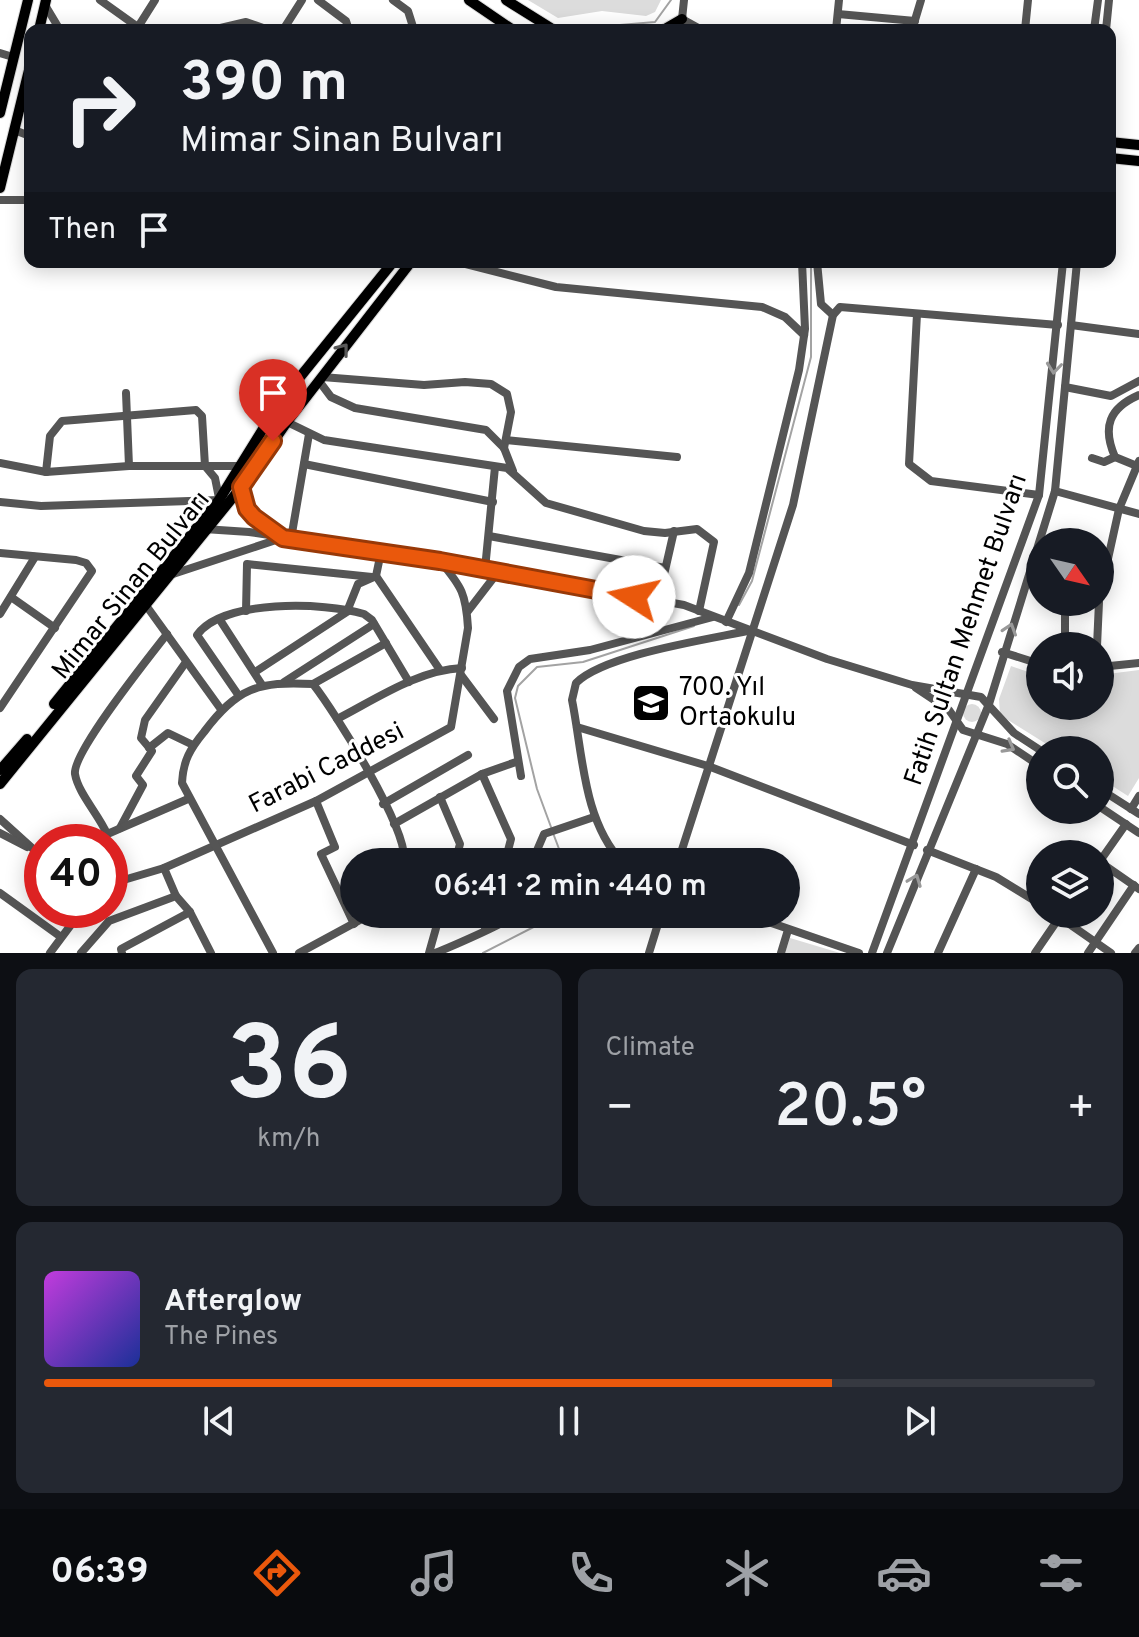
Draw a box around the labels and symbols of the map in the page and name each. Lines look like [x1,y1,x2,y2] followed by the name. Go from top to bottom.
[334,344,348,358] one-way arrow
[239,359,307,441] pin
[1045,362,1062,375] one-way arrow
[898,470,1036,790] street label: Fatih Sultan Mehmet Bulvarı
[46,485,218,687] street label: Mimar Sinan Bulvarı
[1026,528,1114,616] north arrow
[592,555,676,639] position arrow
[1001,623,1017,636] one-way arrow
[679,672,796,735] place label: 700. Yıl Ortaokulu
[630,682,672,724] school or university icon: 700. Yıl Ortaokulu
[244,716,410,822] street label: Farabi Caddesi
[1001,738,1016,753] one-way arrow
[24,824,128,928] speed limit sign: 40
[905,874,922,888] one-way arrow

